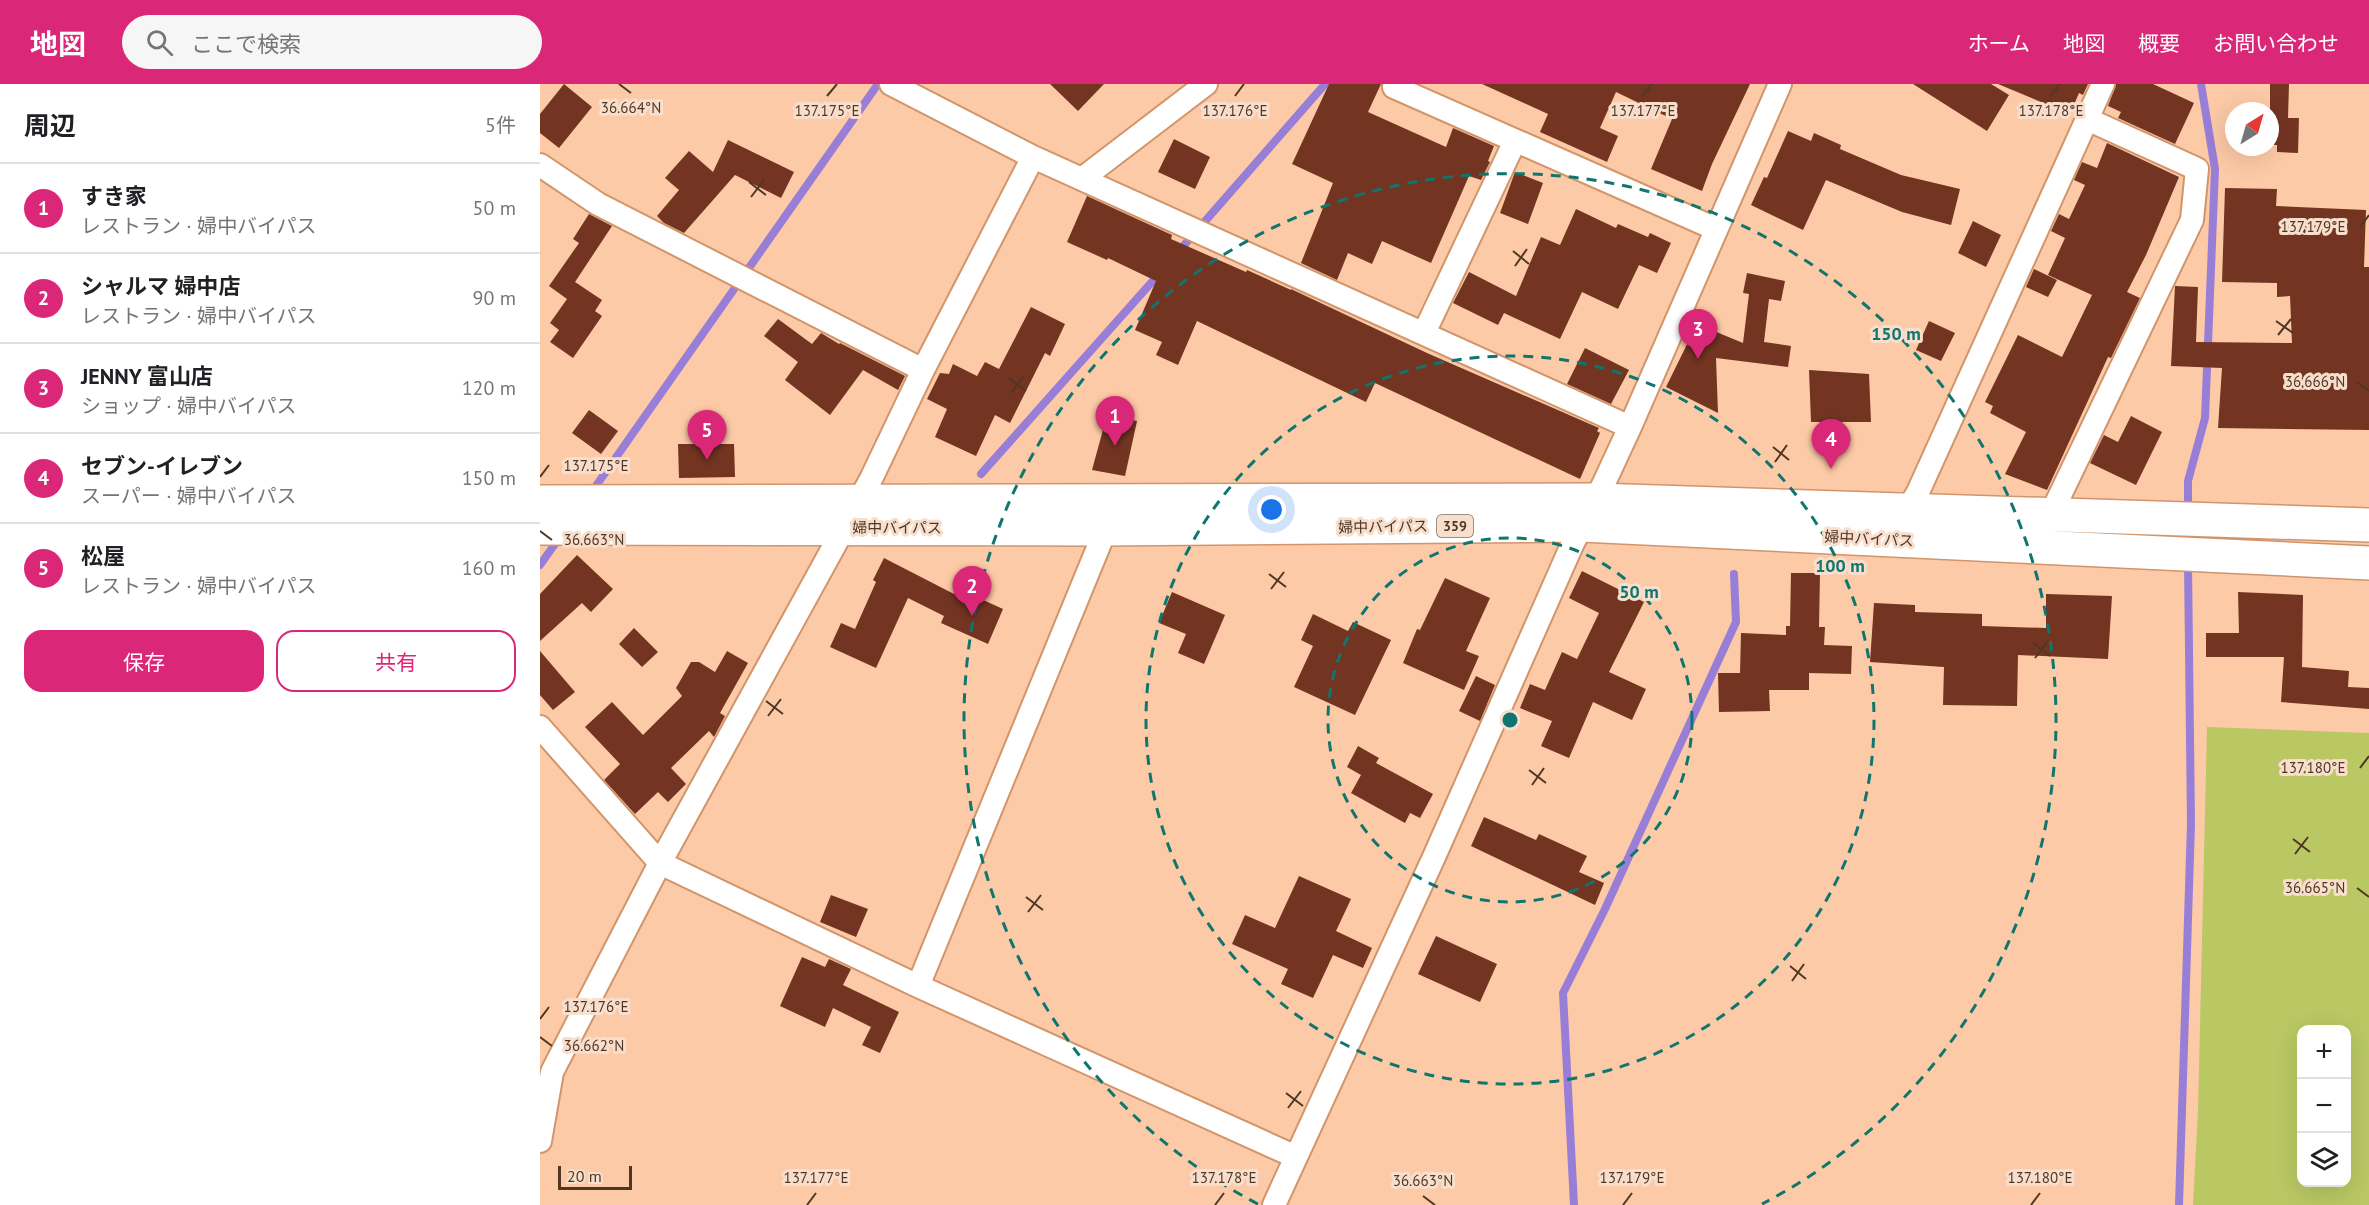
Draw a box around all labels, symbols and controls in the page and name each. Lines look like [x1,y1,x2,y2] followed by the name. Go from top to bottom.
[122,15,542,69] search box
[30,25,86,62] text: 地図
[143,26,176,59] icon: search
[191,30,301,58] text: ここで検索
[1968,30,2030,57] text: ホーム
[2063,30,2105,57] text: 地図
[2138,30,2180,57] text: 概要
[2213,30,2339,57] text: お問い合わせ
[601,98,661,117] text: 36.664°N
[794,101,860,120] text: 137.175°E
[1202,101,1268,120] text: 137.176°E
[1610,101,1676,120] text: 137.177°E
[2018,101,2084,120] text: 137.178°E
[2225,102,2279,156] north arrow
[24,109,76,142] text: 周辺
[485,112,516,138] text: 5件
[81,182,147,210] text: すき家
[38,195,49,221] text: 1
[473,195,516,221] text: 50 m
[81,213,317,239] text: レストラン · 婦中バイパス
[2280,217,2346,236] text: 137.179°E
[81,272,241,300] text: シャルマ 婦中店
[38,285,49,311] text: 2
[473,285,516,311] text: 90 m
[81,303,317,329] text: レストラン · 婦中バイパス
[1678,310,1718,359] pin: 3
[1871,322,1921,345] text: 150 m
[81,362,213,390] text: JENNY 富山店
[2285,372,2345,391] text: 36.666°N
[38,375,49,401] text: 3
[462,375,516,401] text: 120 m
[81,393,297,419] text: ショップ · 婦中バイパス
[1096,396,1134,446] pin: 1
[688,410,726,460] pin: 5
[1812,420,1850,469] pin: 4
[81,452,243,480] text: セブン-イレブン
[563,456,629,475] text: 137.175°E
[38,465,49,491] text: 4
[462,465,516,491] text: 150 m
[81,483,296,509] text: スーパー · 婦中バイパス
[1257,495,1286,524] your location
[1437,515,1473,537] road number: 359
[1338,516,1428,537] street label: 婦中バイパス
[852,518,942,537] street label: 婦中バイパス
[1824,527,1914,550] street label: 婦中バイパス
[564,530,624,549] text: 36.663°N
[81,542,125,570] text: 松屋
[1815,554,1865,577] text: 100 m
[38,555,49,581] text: 5
[462,555,516,581] text: 160 m
[952,566,992,616] pin: 2
[81,573,317,599] text: レストラン · 婦中バイパス
[1619,580,1659,603] text: 50 m
[24,630,264,692] button: 保存
[276,630,516,692] button: 共有
[1500,710,1520,730] centre of rings
[2280,758,2346,777] text: 137.180°E
[2285,878,2345,897] text: 36.665°N
[563,997,629,1016] text: 137.176°E
[2297,1025,2351,1187] map controls
[2297,1025,2351,1079] button: +
[564,1036,624,1055] text: 36.662°N
[2297,1079,2351,1133] button: −
[2297,1133,2351,1187] button: layers
[558,1163,632,1190] scale bar
[567,1166,602,1186] text: 20 m
[783,1168,849,1187] text: 137.177°E
[1191,1168,1257,1187] text: 137.178°E
[1599,1168,1665,1187] text: 137.179°E
[2007,1168,2073,1187] text: 137.180°E
[1393,1171,1453,1190] text: 36.663°N

